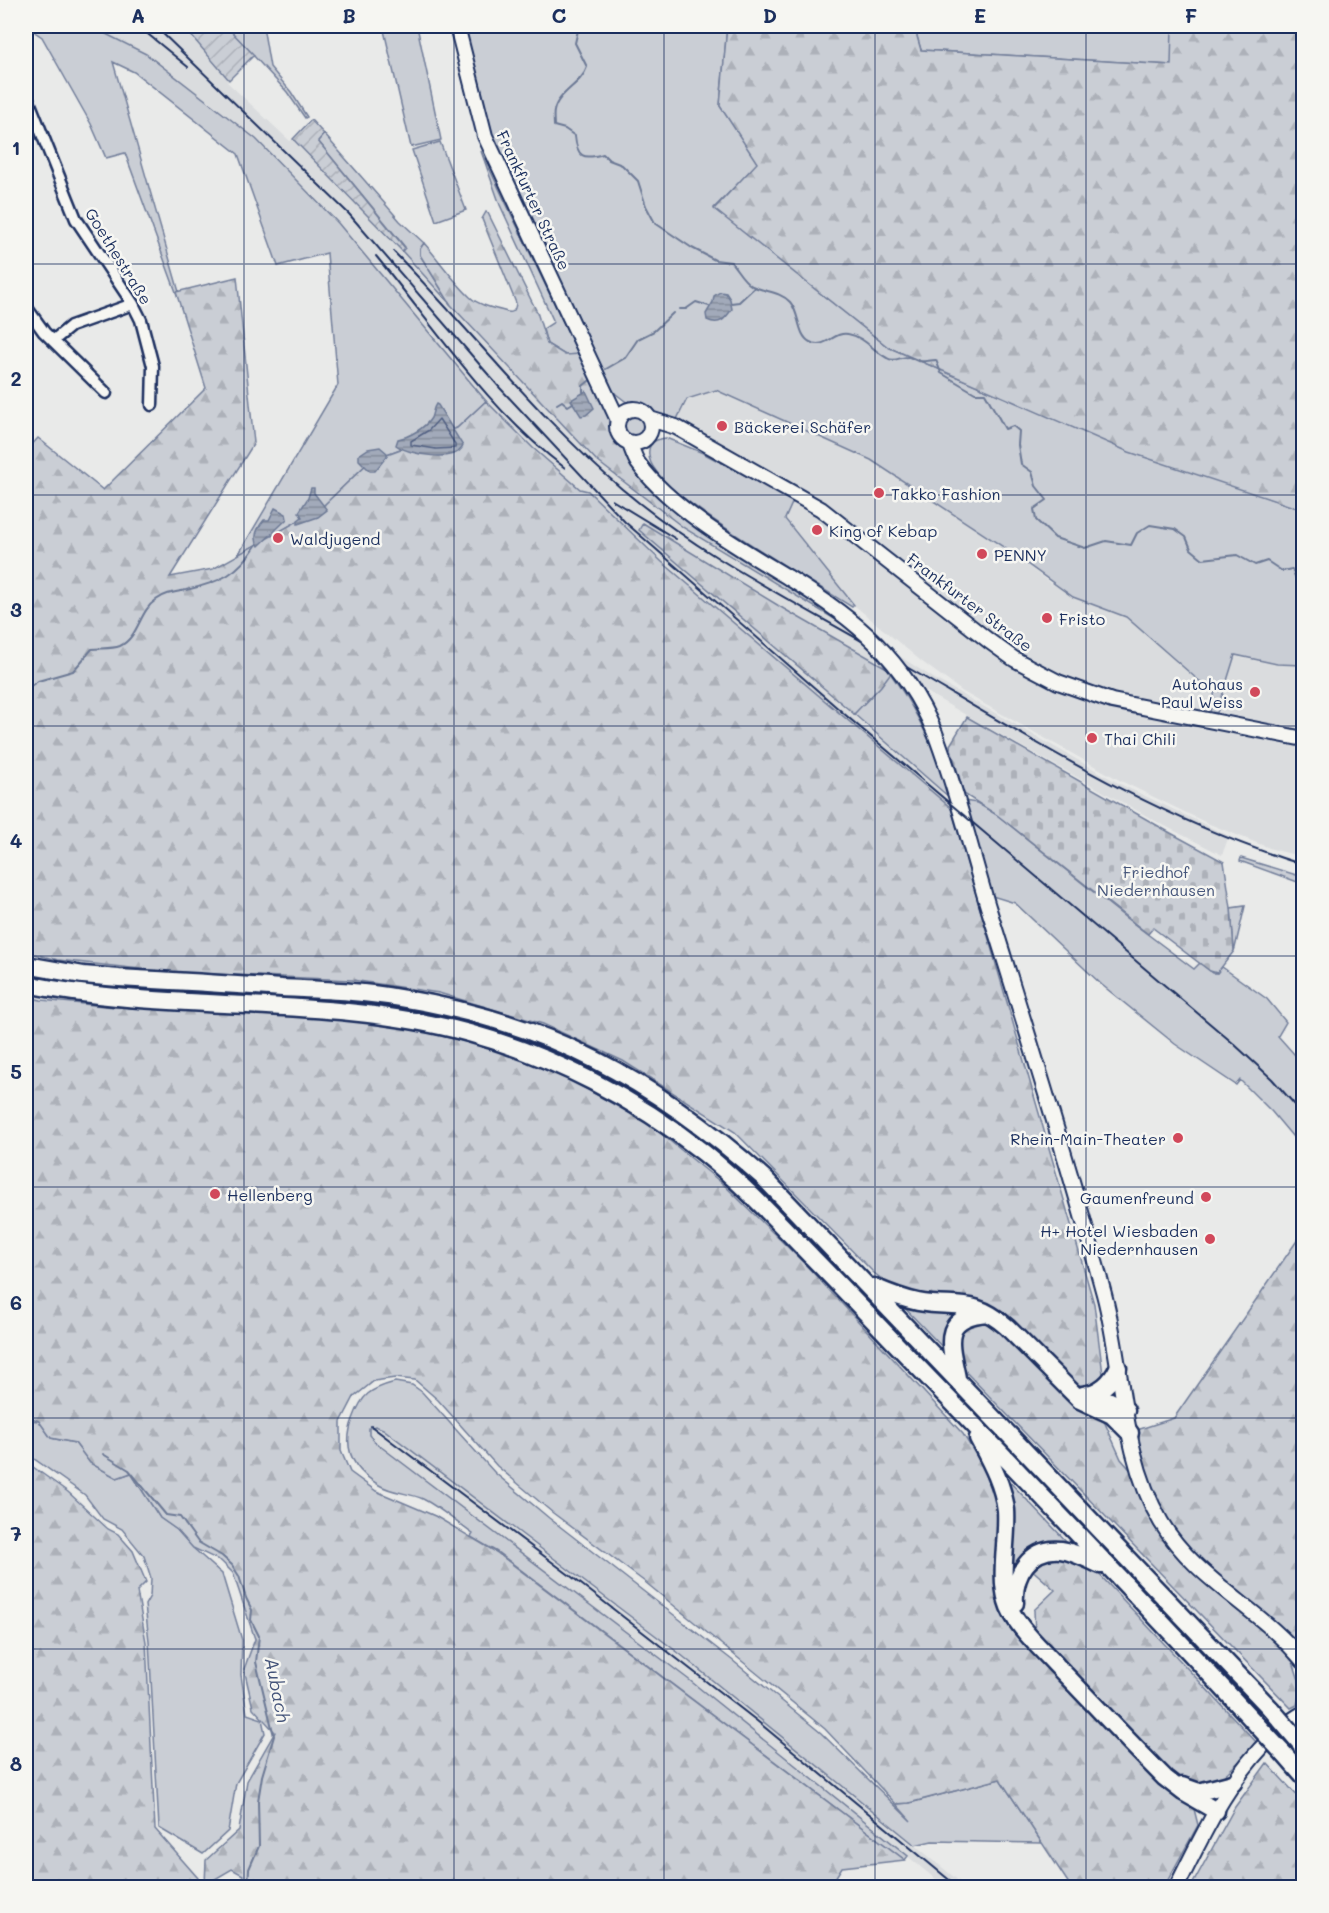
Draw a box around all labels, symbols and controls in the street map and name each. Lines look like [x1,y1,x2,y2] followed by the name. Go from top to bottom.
[131,2,145,28] text: A
[342,2,356,28] text: B
[552,2,567,28] text: C
[763,2,777,28] text: D
[974,2,986,28] text: E
[1185,2,1198,28] text: F
[492,127,576,273] street label: Frankfurter Straße
[12,134,20,160] text: 1
[81,204,157,308] street label: Goethestraße
[10,365,22,391] text: 2
[734,416,871,437] place label: Bäckerei Schäfer
[715,419,729,433] marker: Bäckerei Schäfer
[891,483,1000,504] place label: Takko Fashion
[872,486,886,500] marker: Takko Fashion
[829,520,937,541] place label: King of Kebap
[810,523,824,537] marker: King of Kebap
[290,528,381,549] place label: Waldjugend
[271,531,285,545] marker: Waldjugend
[994,544,1047,565] place label: PENNY
[975,547,989,561] marker: PENNY
[903,548,1037,656] street label: Frankfurter Straße
[10,596,22,622] text: 3
[1059,608,1105,629] place label: Fristo
[1040,611,1054,625] marker: Fristo
[1161,673,1243,712] place label: Autohaus Paul Weiss
[1248,685,1262,699] marker: Autohaus Paul Weiss
[1104,728,1176,749] place label: Thai Chili
[1085,731,1099,745] marker: Thai Chili
[10,827,23,853] text: 4
[1097,861,1215,900] park label: Friedhof Niedernhausen
[10,1058,22,1084] text: 5
[1010,1128,1166,1149] place label: Rhein-Main-Theater
[1171,1131,1185,1145] marker: Rhein-Main-Theater
[227,1184,313,1205] place label: Hellenberg
[208,1187,222,1201] marker: Hellenberg
[1080,1187,1194,1208] place label: Gaumenfreund
[1199,1190,1213,1204] marker: Gaumenfreund
[1040,1220,1198,1259] place label: H+ Hotel Wiesbaden Niedernhausen
[1203,1232,1217,1246] marker: H+ Hotel Wiesbaden Niedernhausen
[10,1289,22,1315] text: 6
[10,1520,22,1546] text: 7
[260,1655,296,1725] water label: Aubach
[10,1750,22,1776] text: 8

